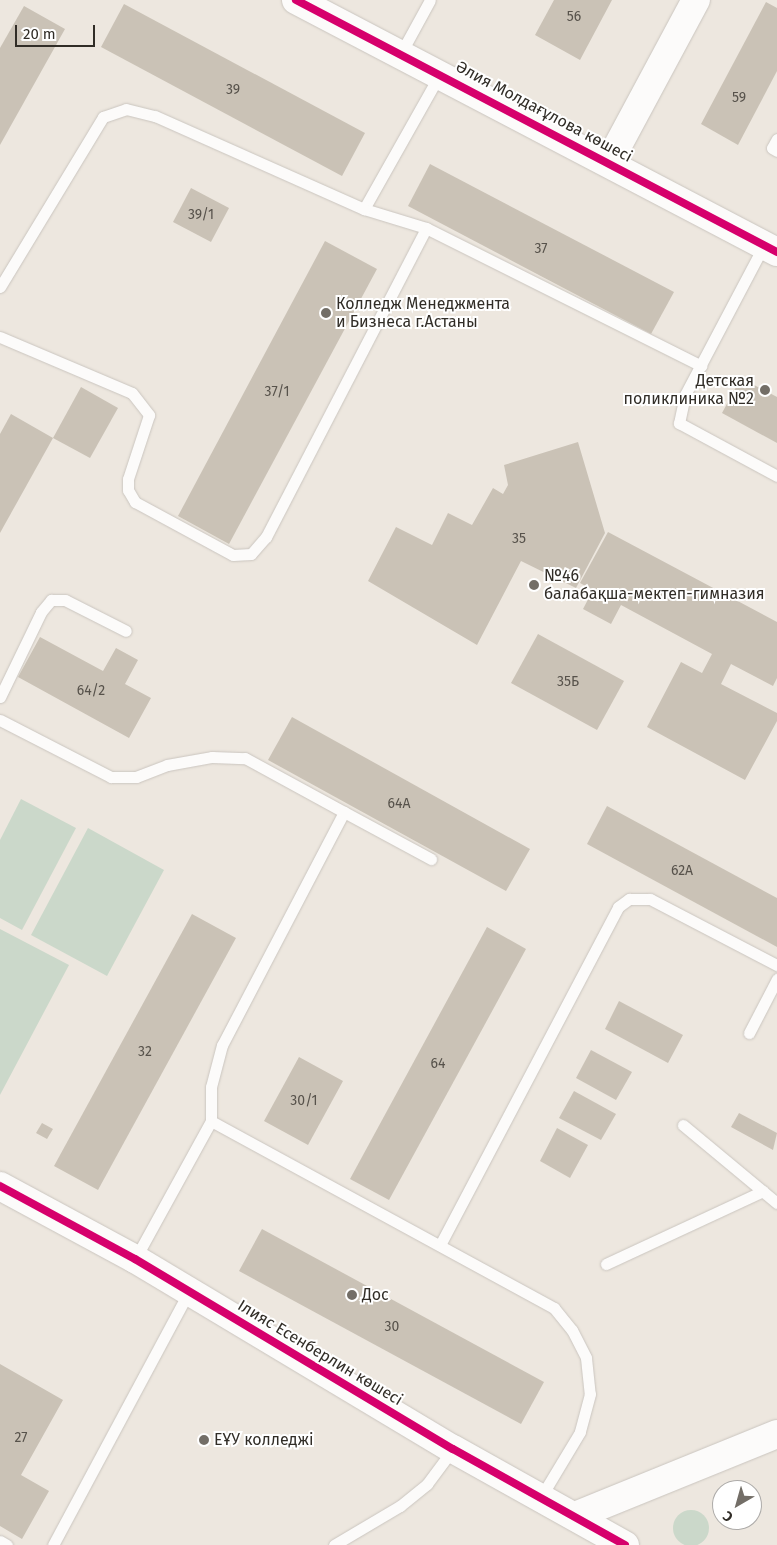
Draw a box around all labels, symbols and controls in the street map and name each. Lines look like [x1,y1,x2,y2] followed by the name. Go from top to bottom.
[567,9,581,25] house number: 56
[18,15,98,47] scale bar
[23,25,56,43] text: 20 m
[453,57,635,167] street label: Әлия Молдағұлова көшесі
[226,82,240,98] house number: 39
[732,90,746,106] house number: 59
[188,207,214,223] house number: 39/1
[534,241,548,257] house number: 37
[336,294,510,332] place label: Колледж Менеджмента и Бизнеса г.Астаны
[320,307,332,319] marker: Колледж Менеджмента и Бизнеса г.Астаны
[623,371,754,409] place label: Детская поликлиника №2
[758,383,772,397] marker: Детская поликлиника №2
[264,384,290,400] house number: 37/1
[512,531,526,547] house number: 35
[544,566,765,604] place label: №46 балабақша-мектеп-гимназия
[528,579,540,591] marker: №46 балабақша-мектеп-гимназия
[557,674,579,690] house number: 35Б
[77,683,105,699] house number: 64/2
[388,796,410,812] house number: 64А
[671,863,693,879] house number: 62А
[138,1044,152,1060] house number: 32
[431,1056,445,1072] house number: 64
[290,1093,318,1109] house number: 30/1
[362,1285,389,1305] place label: Дос
[346,1289,358,1301] marker: Дос
[234,1296,406,1410] street label: Ілияс Есенберлин көшесі
[385,1319,399,1335] house number: 30
[14,1430,28,1446] house number: 27
[214,1430,313,1450] place label: ЕҰУ колледжі
[198,1434,210,1446] marker: ЕҰУ колледжі
[712,1480,762,1530] north arrow
[720,1507,736,1526] text: С

